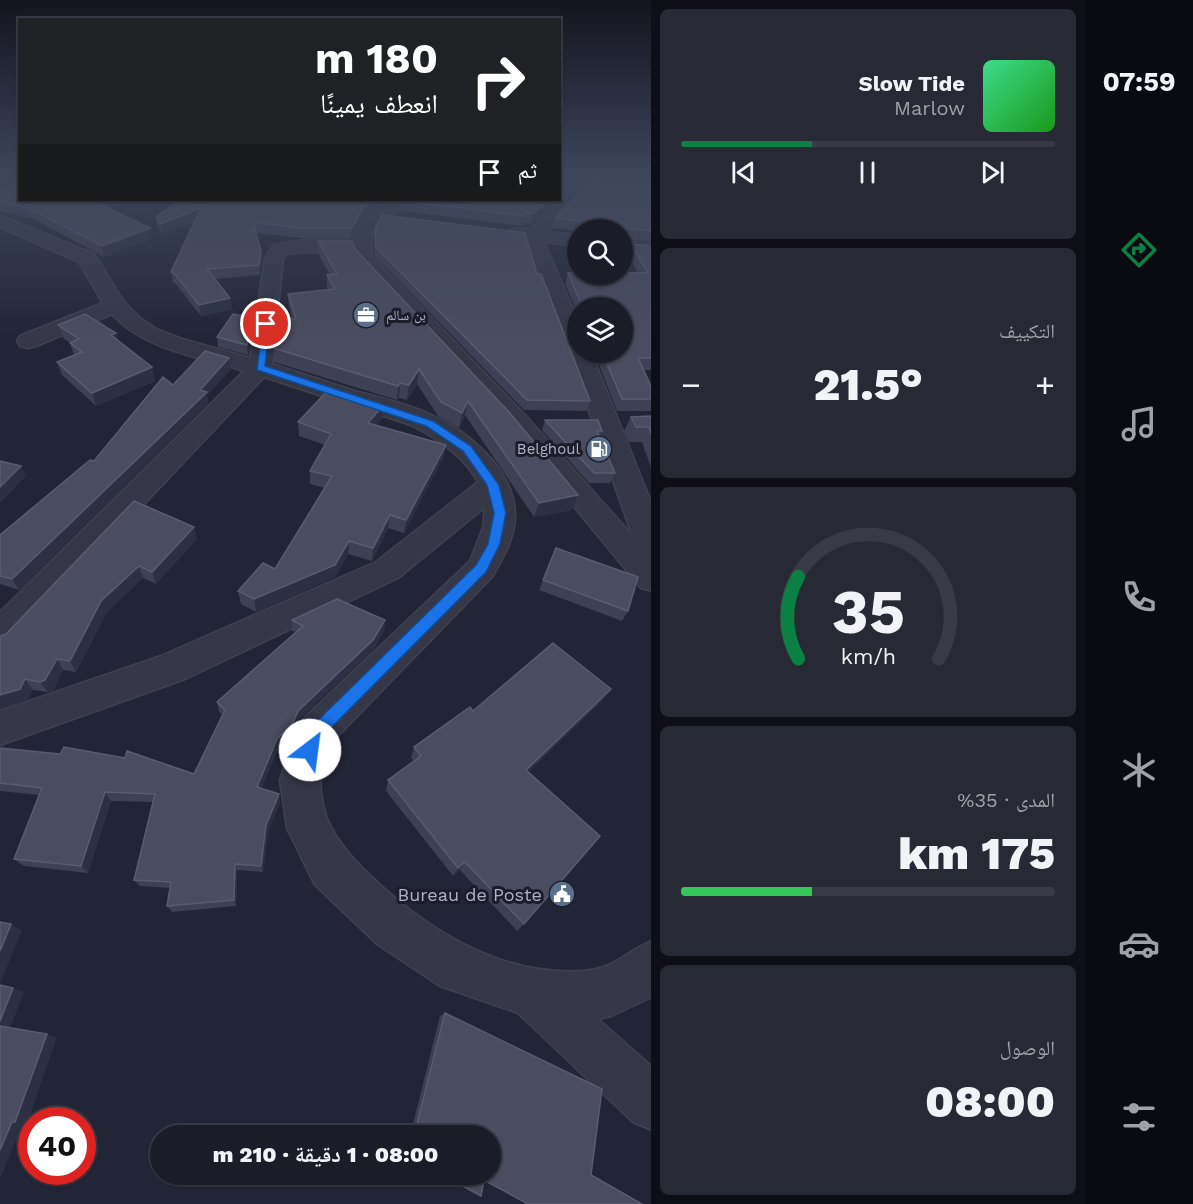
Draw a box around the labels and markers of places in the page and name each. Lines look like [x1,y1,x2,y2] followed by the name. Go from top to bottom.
[240,298,291,349] pin
[351,300,381,330] office icon: بن سالم
[386,307,426,325] place label: بن سالم
[584,434,614,464] fuel station icon: Belghoul
[517,440,580,458] place label: Belghoul
[547,879,577,909] public building icon: Bureau de Poste
[397,884,542,905] place label: Bureau de Poste

